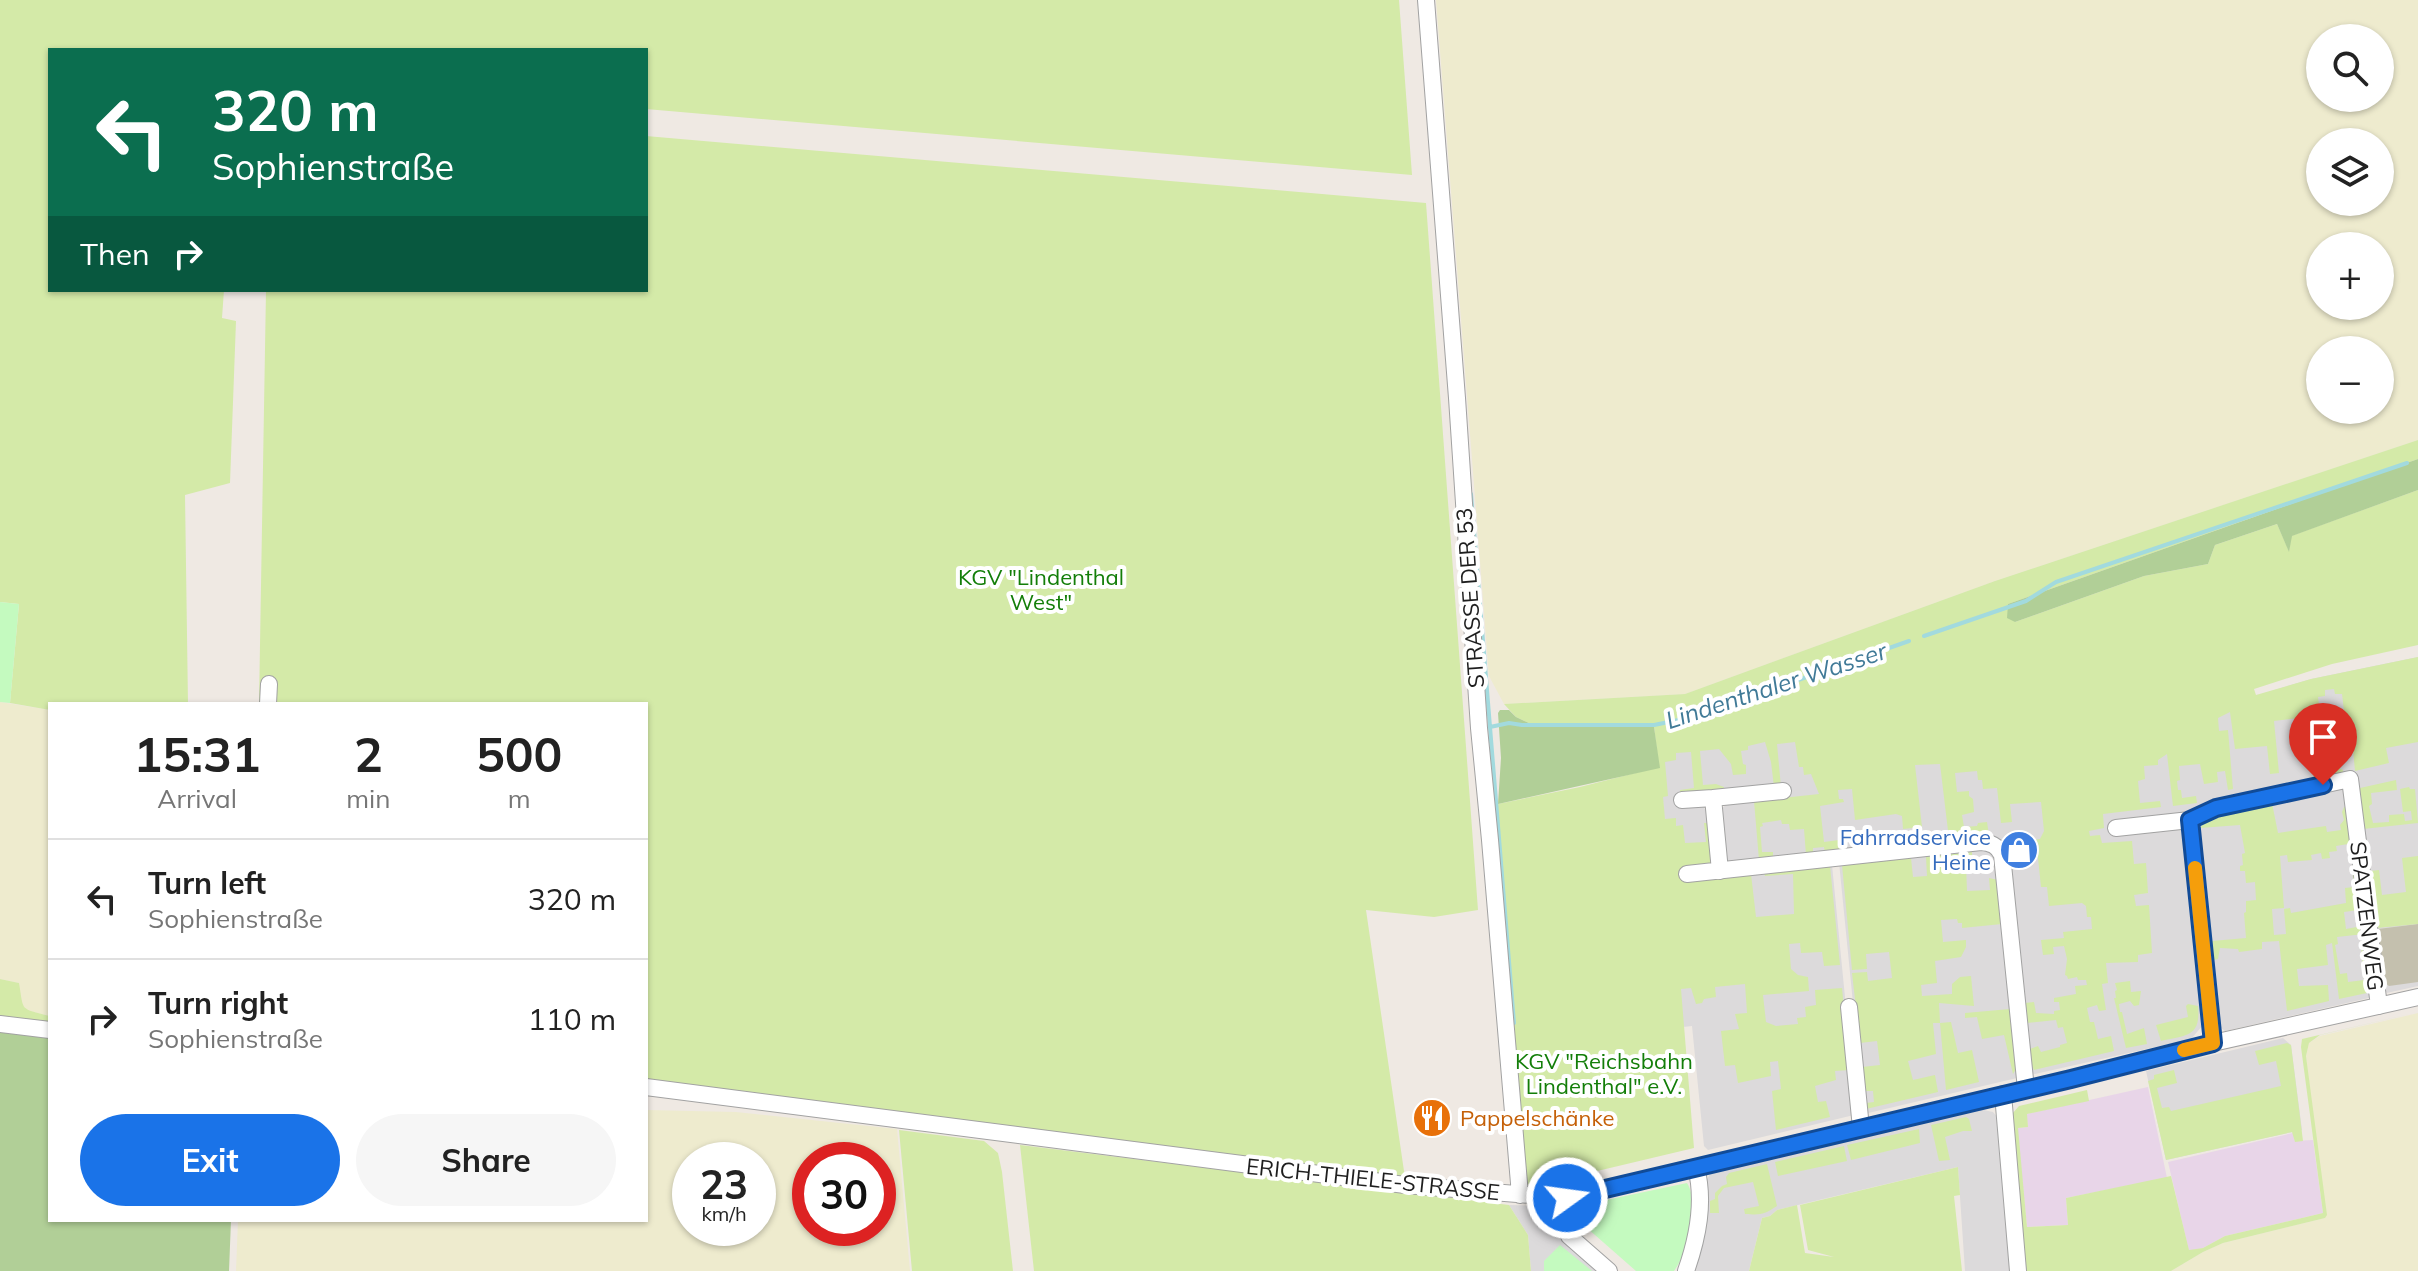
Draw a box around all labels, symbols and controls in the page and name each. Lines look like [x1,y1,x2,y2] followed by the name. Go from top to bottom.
[2306,24,2394,424] map controls
[2306,24,2394,112] button: search
[212,75,379,145] text: 320 m
[80,80,184,184] icon: left
[2306,128,2394,216] button: layers
[212,144,454,189] text: Sophienstraße
[166,232,210,276] icon: right
[2306,232,2394,320] button: +
[80,235,150,273] text: Then
[2306,336,2394,424] button: −
[1450,507,1490,689] street label: STRASSE DER 53
[958,563,1124,616] park label: KGV "Lindenthal West"
[1662,635,1891,735] water label: Lindenthaler Wasser
[2289,703,2357,785] pin
[2301,715,2345,759] icon: arrive
[134,724,261,784] text: 15:31
[354,724,383,784] text: 2
[476,724,562,784] text: 500
[157,782,237,815] text: Arrival
[346,782,390,815] text: min
[508,782,531,815] text: m
[1840,823,1991,876] place label: Fahrradservice Heine
[1998,829,2040,871] shop icon: Fahrradservice Heine
[2344,840,2390,992] street label: SPATZENWEG
[148,864,266,902] text: Turn left
[80,877,124,921] icon: left
[528,880,616,918] text: 320 m
[148,902,323,935] text: Sophienstraße
[148,984,288,1022] text: Turn right
[80,997,124,1041] icon: right
[528,1000,616,1038] text: 110 m
[148,1022,323,1055] text: Sophienstraße
[1515,1047,1693,1100] park label: KGV "Reichsbahn Lindenthal" e.V.
[1411,1097,1453,1139] restaurant icon: Pappelschänke
[1460,1104,1614,1132] place label: Pappelschänke
[80,1114,340,1206] button: Exit
[356,1114,616,1206] button: Share
[792,1142,896,1246] speed limit sign: 30
[1245,1152,1501,1206] street label: ERICH-THIELE-STRASSE
[1525,1156,1609,1240] position arrow
[700,1159,748,1209] text: 23
[701,1201,747,1226] text: km/h

